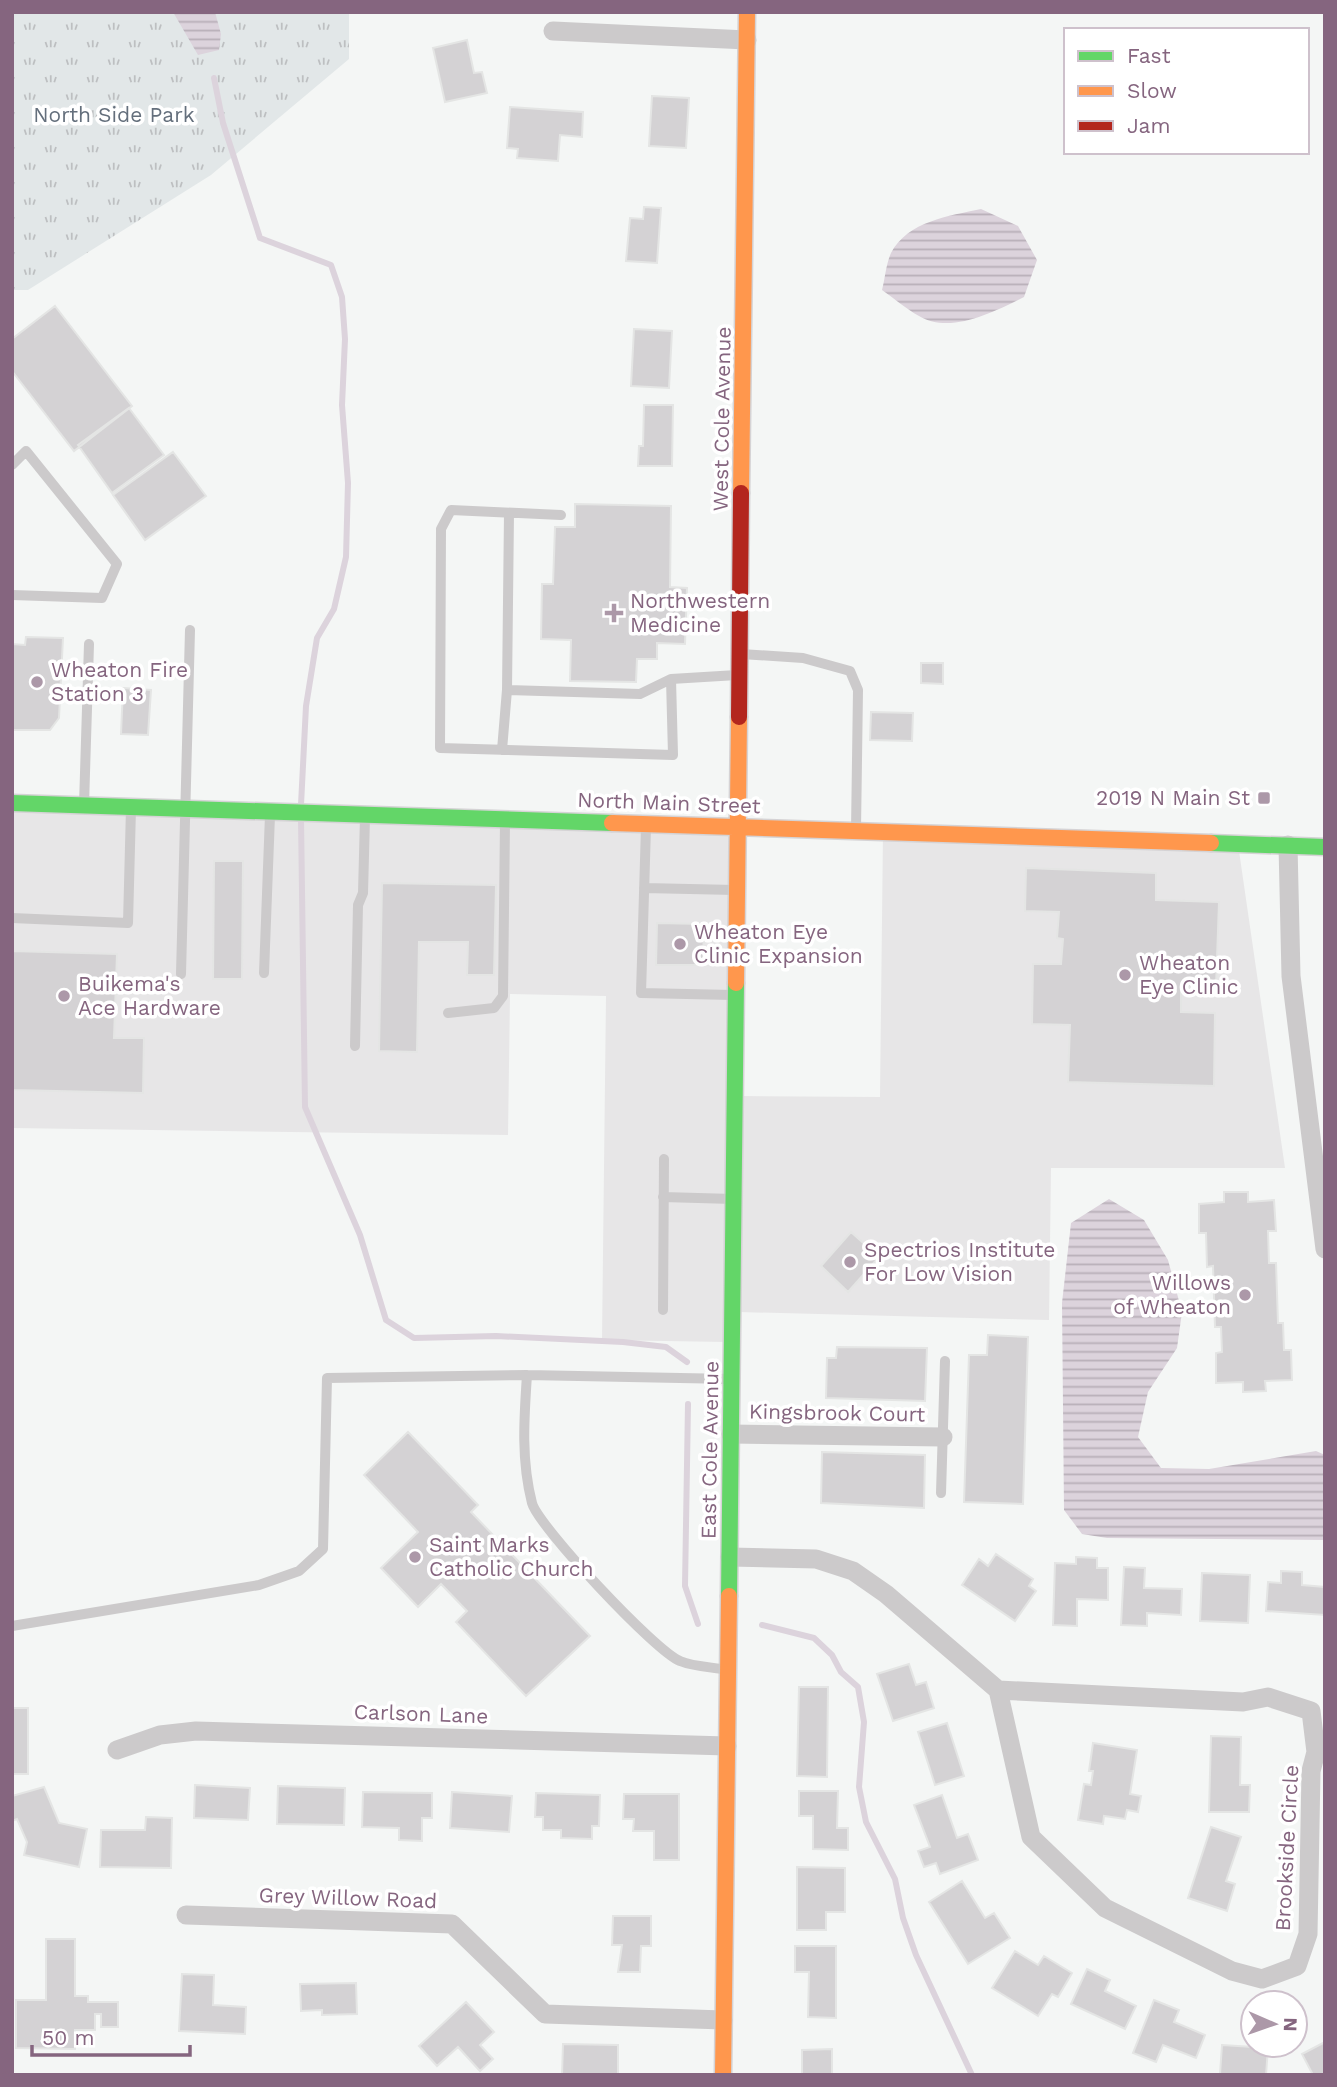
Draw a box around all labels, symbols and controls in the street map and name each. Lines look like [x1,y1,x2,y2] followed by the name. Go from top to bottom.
[1064,28,1309,154] legend
[1127,43,1171,68] text: Fast
[1127,78,1177,103] text: Slow
[33,102,195,127] park label: North Side Park
[1127,113,1170,138] text: Jam
[707,326,736,512] street label: West Cole Avenue
[630,588,770,637] place label: Northwestern Medicine
[604,603,624,623] marker: Northwestern Medicine
[51,657,188,706] place label: Wheaton Fire Station 3
[29,674,45,690] marker: Wheaton Fire Station 3
[1096,785,1250,810] place label: 2019 N Main St
[577,787,761,818] street label: North Main Street
[1256,790,1272,806] marker: 2019 N Main St
[694,919,863,968] place label: Wheaton Eye Clinic Expansion
[672,936,688,952] marker: Wheaton Eye Clinic Expansion
[1139,950,1239,999] place label: Wheaton Eye Clinic
[1117,967,1133,983] marker: Wheaton Eye Clinic
[78,971,221,1020] place label: Buikema's Ace Hardware
[56,988,72,1004] marker: Buikema's Ace Hardware
[864,1237,1055,1286] place label: Spectrios Institute For Low Vision
[842,1254,858,1270] marker: Spectrios Institute For Low Vision
[1113,1270,1231,1319] place label: Willows of Wheaton
[1237,1287,1253,1303] marker: Willows of Wheaton
[695,1361,724,1539] street label: East Cole Avenue
[749,1398,926,1427] street label: Kingsbrook Court
[429,1532,594,1581] place label: Saint Marks Catholic Church
[407,1549,423,1565] marker: Saint Marks Catholic Church
[353,1699,489,1728] street label: Carlson Lane
[1270,1764,1303,1932] street label: Brookside Circle
[258,1882,438,1913] street label: Grey Willow Road
[1239,1989,1309,2059] north arrow
[32,2014,189,2058] scale bar
[1279,2017,1302,2032] text: N
[42,2025,94,2050] text: 50 m

